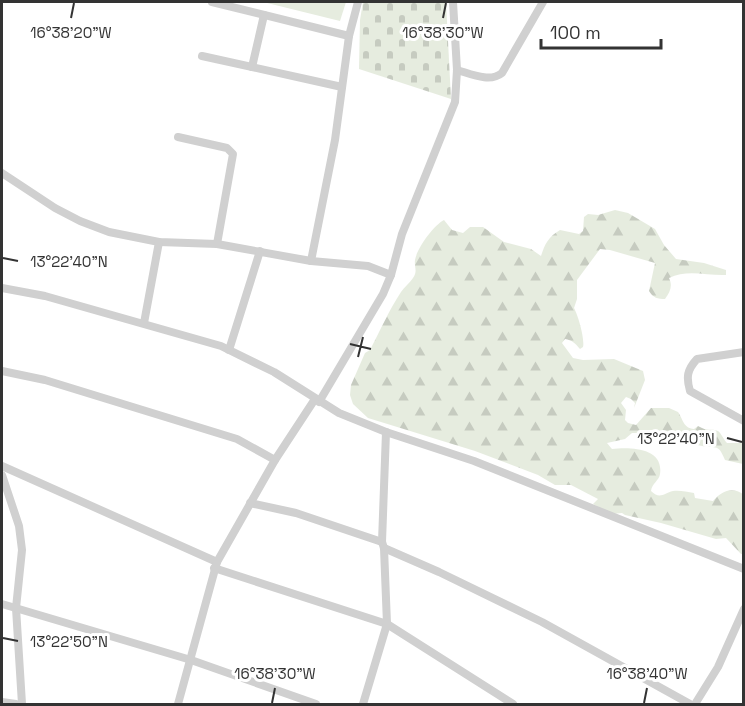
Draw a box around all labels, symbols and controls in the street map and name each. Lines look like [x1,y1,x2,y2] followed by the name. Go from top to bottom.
[541,12,661,50] scale bar
[550,21,601,44] text: 100 m
[30,23,112,42] text: 16°38'20"W
[402,23,484,42] text: 16°38'30"W
[30,252,108,271] text: 13°22'40"N
[637,429,715,448] text: 13°22'40"N
[30,632,108,651] text: 13°22'50"N
[234,664,316,683] text: 16°38'30"W
[606,664,688,683] text: 16°38'40"W

